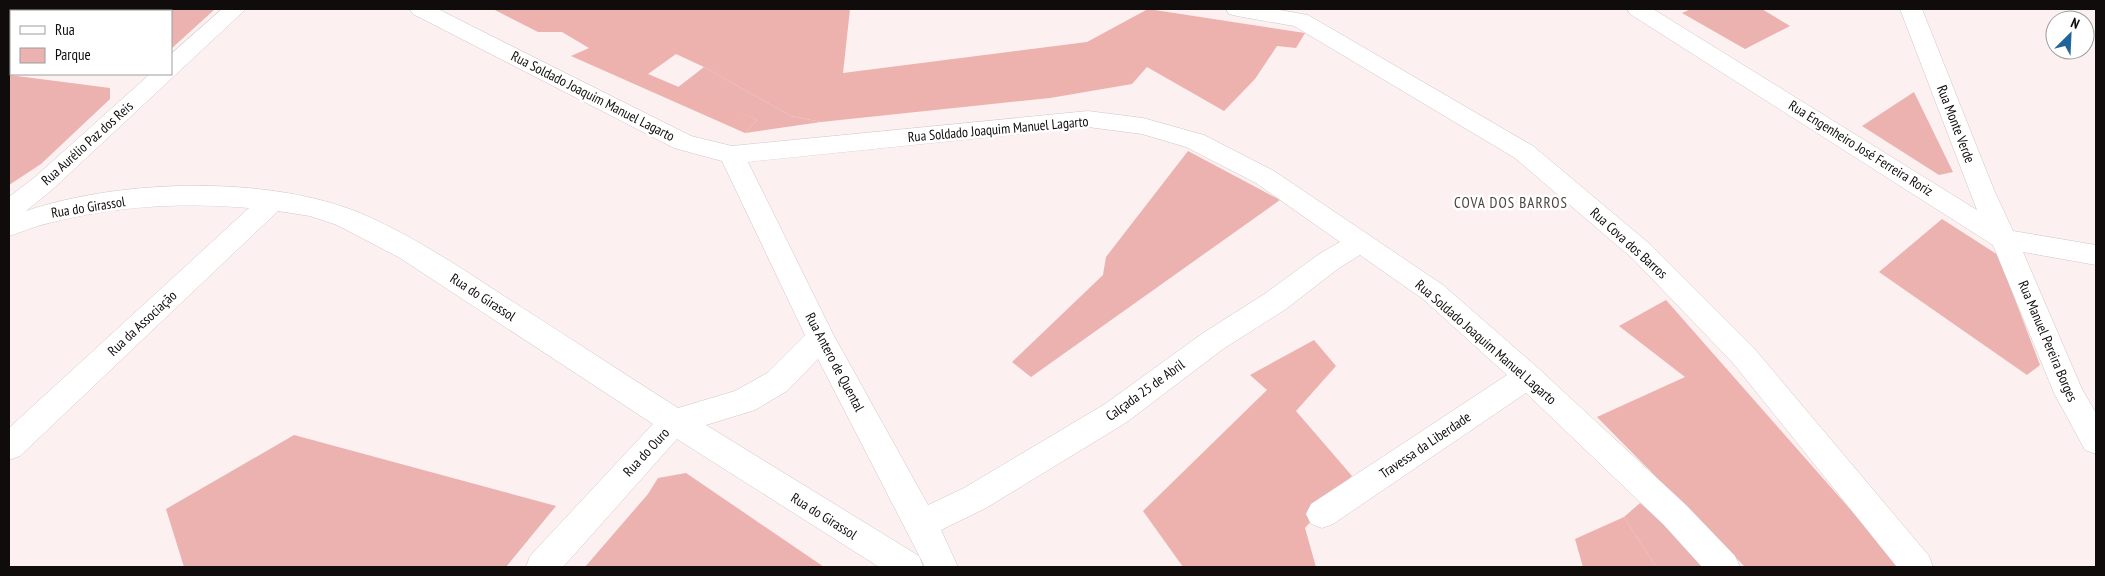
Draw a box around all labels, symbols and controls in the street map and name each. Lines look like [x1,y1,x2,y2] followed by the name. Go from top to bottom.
[10,10,172,75] legend
[2045,10,2095,60] north arrow
[2068,13,2082,33] text: N
[55,20,75,39] text: Rua
[55,45,91,64] text: Parque
[508,47,678,145] street label: Rua Soldado Joaquim Manuel Lagarto
[1933,83,1979,166] street label: Rua Monte Verde
[1785,96,1937,200] street label: Rua Engenheiro José Ferreira Roriz
[37,97,137,189] street label: Rua Aurélio Paz dos Reis
[907,112,1089,146] street label: Rua Soldado Joaquim Manuel Lagarto
[50,192,127,222] street label: Rua do Girassol
[1454,193,1568,212] district label: COVA DOS BARROS
[1587,204,1672,283] street label: Rua Cova dos Barros
[447,269,520,325] street label: Rua do Girassol
[1412,276,1560,408] street label: Rua Soldado Joaquim Manuel Lagarto
[2014,278,2082,405] street label: Rua Manuel Pereira Borges
[104,286,180,360] street label: Rua da Associação
[801,310,869,415] street label: Rua Antero de Quental
[1102,355,1189,425] street label: Calçada 25 de Abril
[1376,408,1474,482] street label: Travessa da Liberdade
[619,424,673,480] street label: Rua do Ouro
[788,489,861,544] street label: Rua do Girassol

